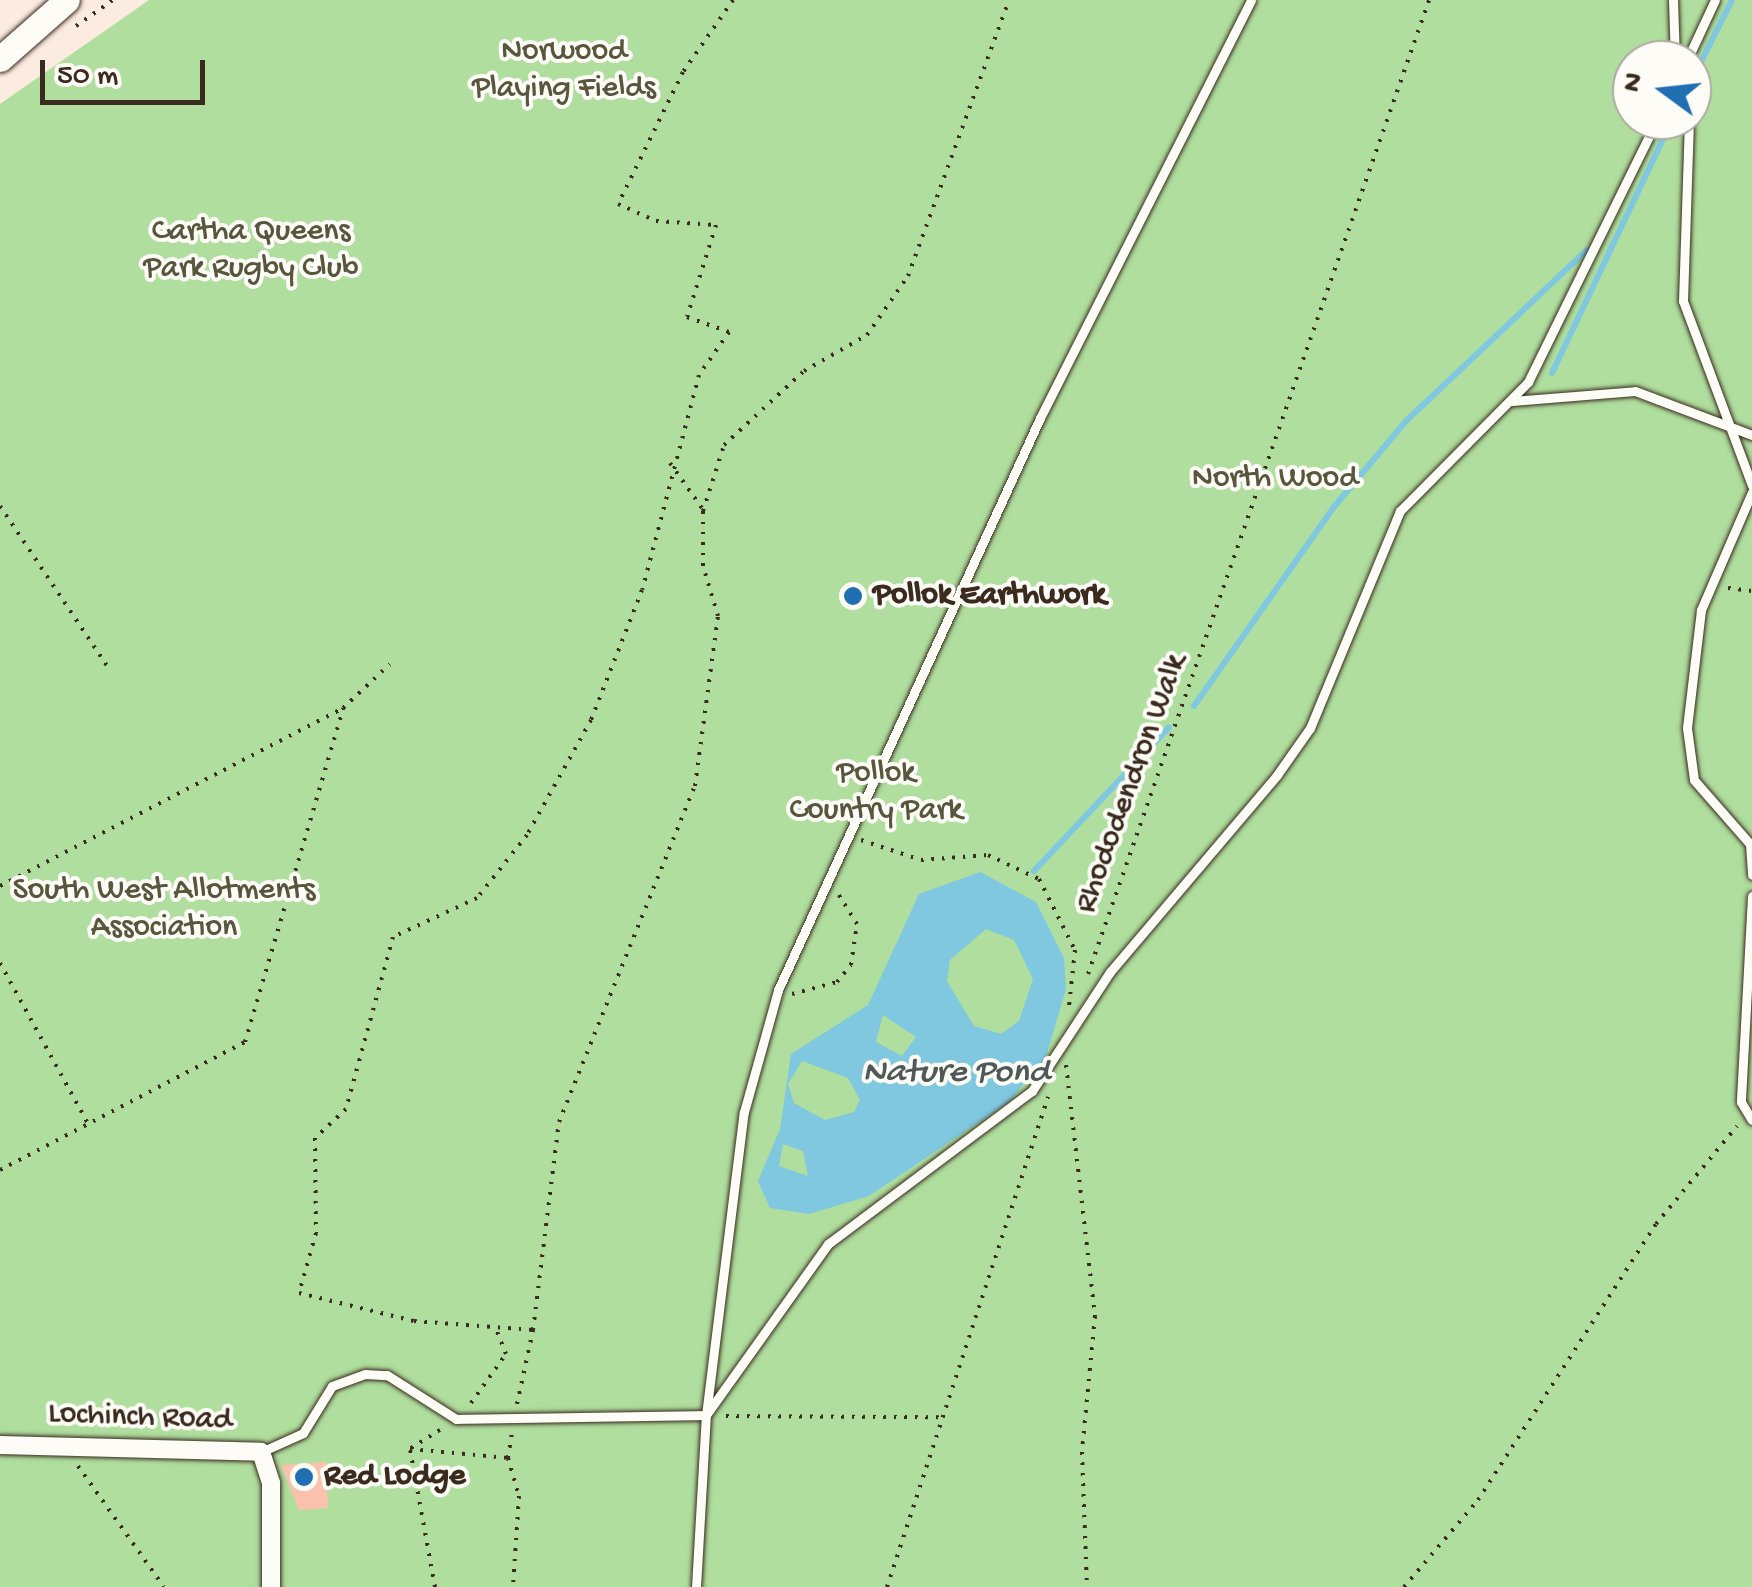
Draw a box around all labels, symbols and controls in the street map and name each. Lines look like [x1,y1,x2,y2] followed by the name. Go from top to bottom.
[472,34,656,109] park label: Norwood Playing Fields
[45,40,210,102] scale bar
[1612,40,1712,140] north arrow
[57,60,118,95] text: 50 m
[1616,70,1653,96] text: N
[143,214,359,289] park label: Cartha Queens Park Rugby Club
[1192,460,1358,498] park label: North Wood
[873,577,1106,615] place label: Pollok Earthwork
[842,585,864,607] marker: Pollok Earthwork
[1067,650,1197,918] street label: Rhododendron Walk
[790,756,962,831] park label: Pollok Country Park
[13,873,315,948] park label: South West Allotments Association
[863,1053,1049,1095] water label: Nature Pond
[47,1396,233,1440] street label: Lochinch Road
[324,1458,465,1496] place label: Red Lodge
[293,1466,315,1488] marker: Red Lodge

